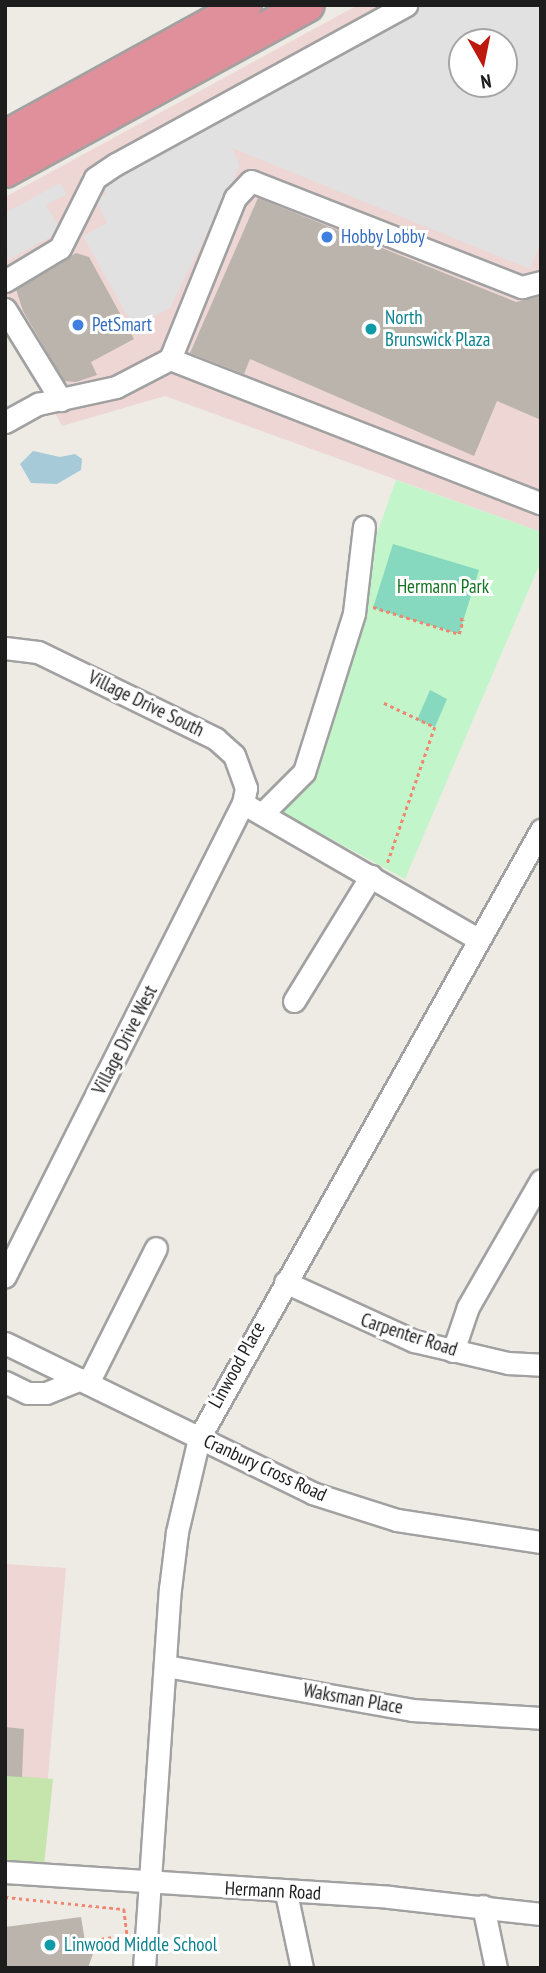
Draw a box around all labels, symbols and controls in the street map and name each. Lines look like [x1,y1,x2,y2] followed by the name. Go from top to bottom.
[448,28,518,98] north arrow
[479,69,493,94] text: N
[341,226,426,248] place label: Hobby Lobby
[319,229,335,245] marker: Hobby Lobby
[385,307,491,351] place label: North Brunswick Plaza
[92,314,152,336] place label: PetSmart
[70,317,86,333] marker: PetSmart
[363,321,379,337] marker: North Brunswick Plaza
[397,576,489,598] park label: Hermann Park
[84,666,208,742] street label: Village Drive South
[88,982,162,1098] street label: Village Drive West
[358,1309,460,1361] street label: Carpenter Road
[204,1318,270,1412] street label: Linwood Place
[200,1429,330,1507] street label: Cranbury Cross Road
[301,1679,405,1719] street label: Waksman Place
[224,1877,322,1905] street label: Hermann Road
[64,1934,217,1956] place label: Linwood Middle School
[42,1937,58,1953] marker: Linwood Middle School

